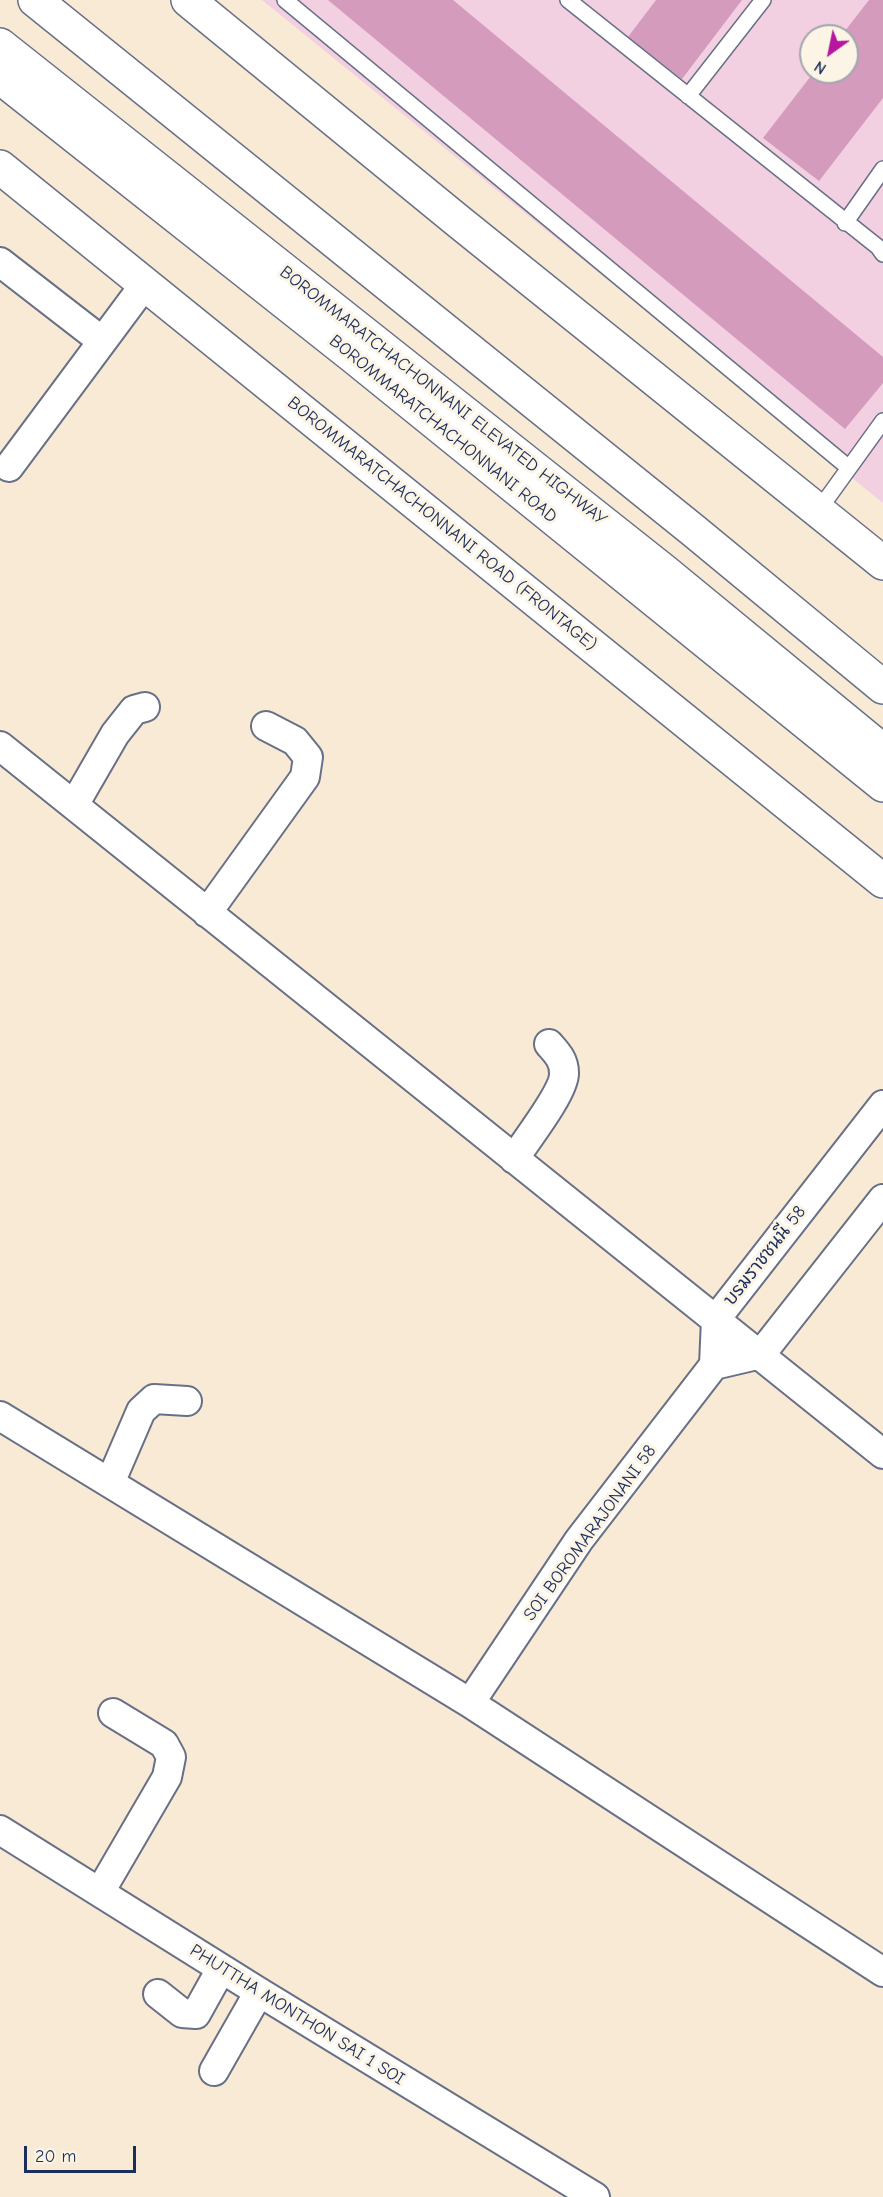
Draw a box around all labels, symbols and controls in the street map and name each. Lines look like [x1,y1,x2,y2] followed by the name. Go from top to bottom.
[799,24,859,84] north arrow
[811,57,830,78] text: N
[275,262,611,530] street label: BOROMMARATCHACHONNANI ELEVATED HIGHWAY
[325,330,561,528] street label: BOROMMARATCHACHONNANI ROAD
[283,392,601,656] street label: BOROMMARATCHACHONNANI ROAD (FRONTAGE)
[719,1202,811,1310] street label: บรมราชชนนี 58
[519,1441,661,1625] street label: SOI BOROMARAJONANI 58
[186,1940,408,2090] street label: PHUTTHA MONTHON SAI 1 SOI
[27,2134,140,2172] scale bar
[35,2146,76,2167] text: 20 m

